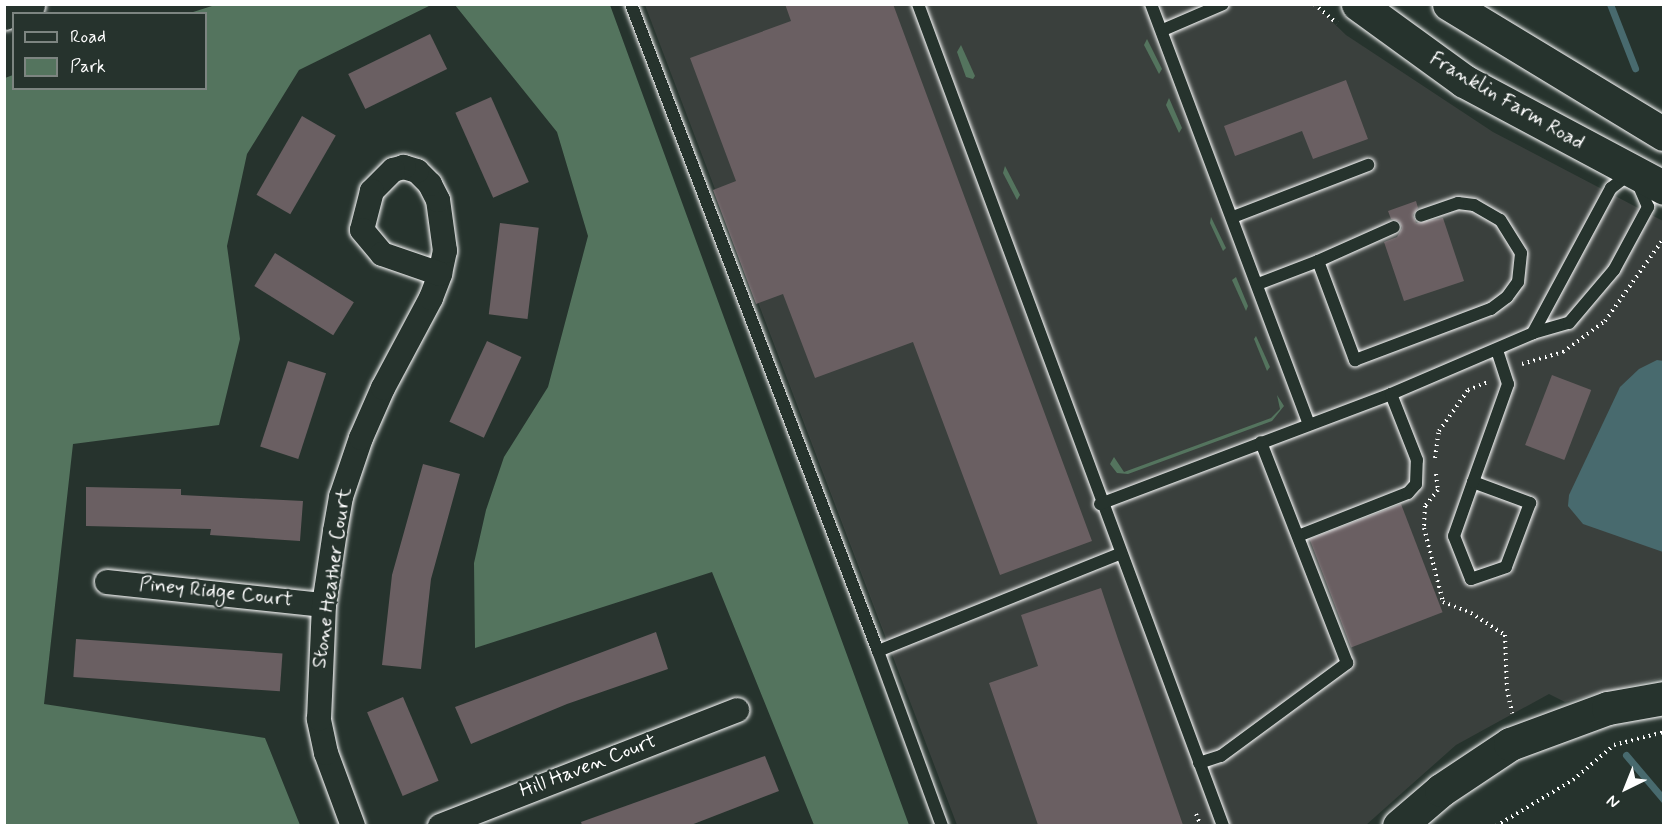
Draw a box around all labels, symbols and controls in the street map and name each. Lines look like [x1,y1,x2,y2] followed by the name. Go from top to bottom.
[12,12,207,90] legend
[70,25,106,49] text: Road
[1424,46,1590,156] street label: Franklin Farm Road
[70,55,106,79] text: Park
[308,488,356,668] street label: Stone Heather Court
[140,572,292,612] street label: Piney Ridge Court
[517,729,659,803] street label: Hill Haven Court
[1596,758,1656,818] north arrow
[1602,790,1624,813] text: N

